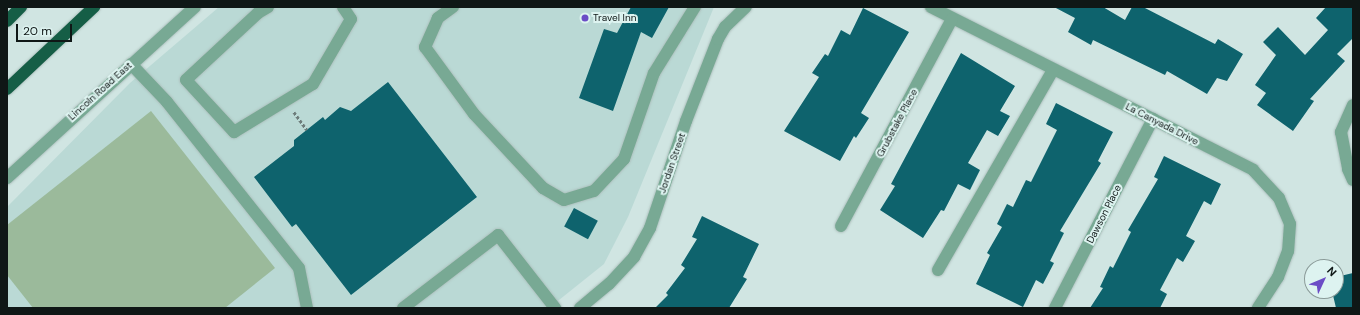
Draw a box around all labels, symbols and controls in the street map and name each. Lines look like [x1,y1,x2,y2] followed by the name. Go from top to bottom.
[593,12,636,24] place label: Travel Inn
[580,13,590,23] marker: Travel Inn
[18,16,74,42] scale bar
[23,23,52,39] text: 20 m
[66,59,134,123] street label: Lincoln Road East
[874,87,920,159] street label: Grubstake Place
[1123,100,1201,148] street label: La Canyada Drive
[656,131,688,195] street label: Jordan Street
[1084,183,1124,245] street label: Dawson Place
[1304,259,1344,299] north arrow
[1324,264,1340,279] text: N

